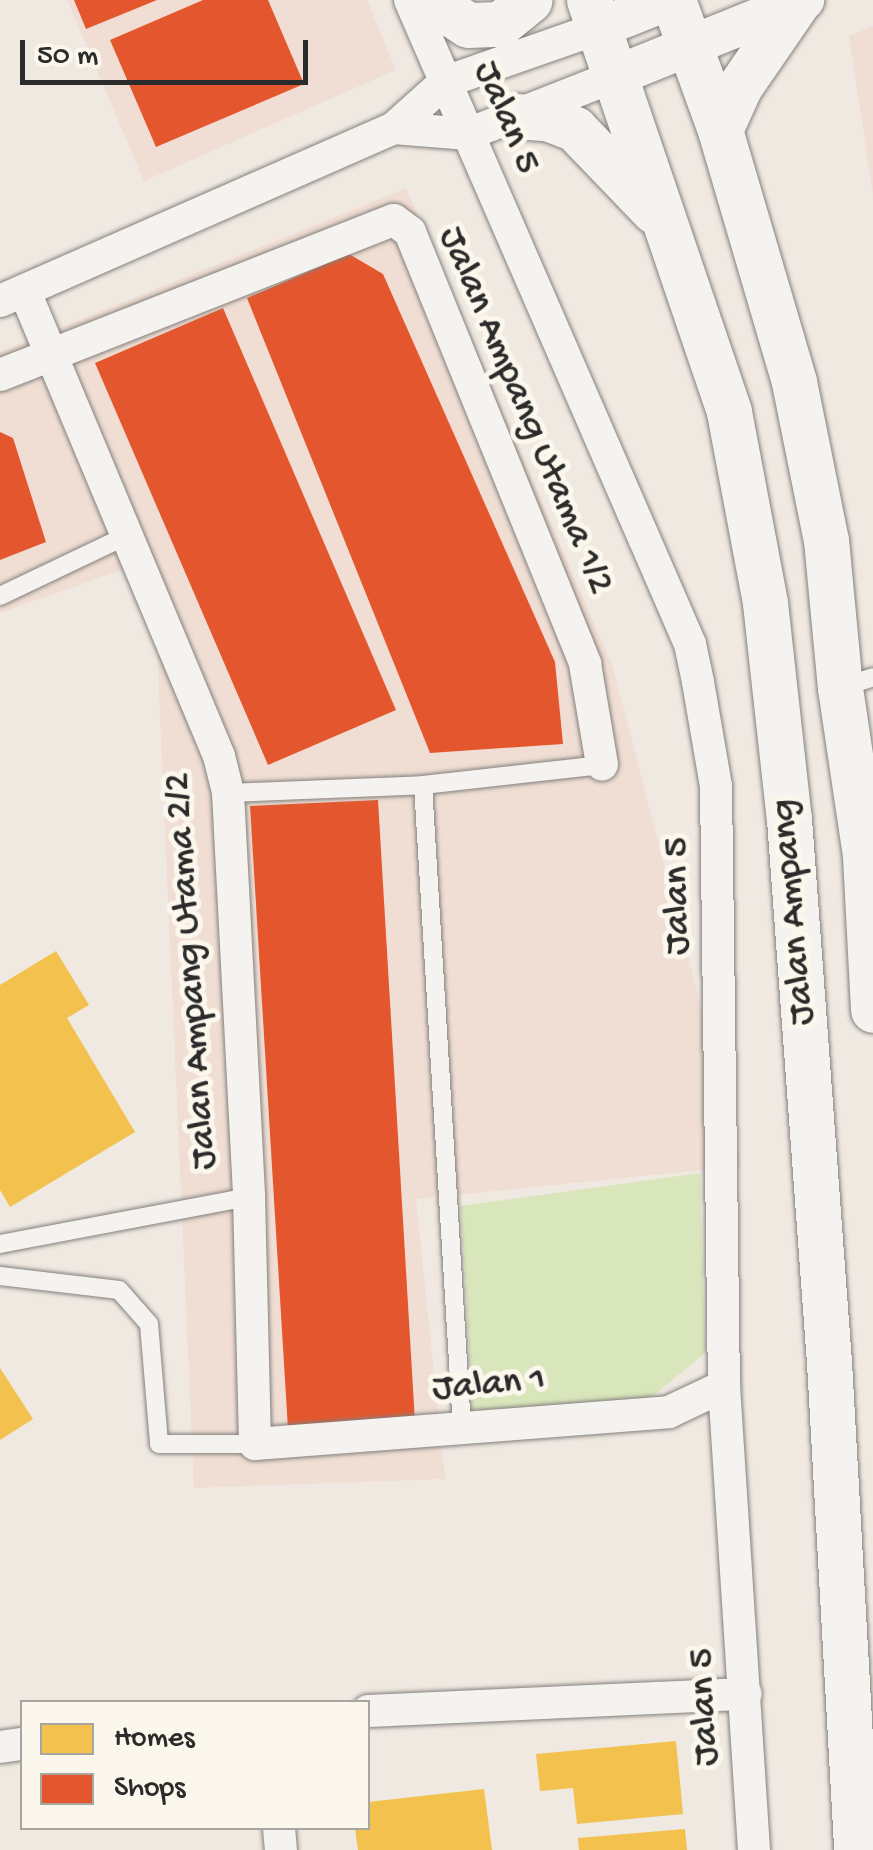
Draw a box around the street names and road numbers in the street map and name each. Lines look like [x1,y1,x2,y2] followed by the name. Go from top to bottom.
[461,55,549,181] street label: Jalan 5
[426,221,622,601] street label: Jalan Ampang Utama 1/2
[156,771,230,1171] street label: Jalan Ampang Utama 2/2
[762,797,828,1027] street label: Jalan Ampang
[655,837,703,955] street label: Jalan 5
[431,1358,547,1414] street label: Jalan 1
[680,1647,732,1767] street label: Jalan 5

